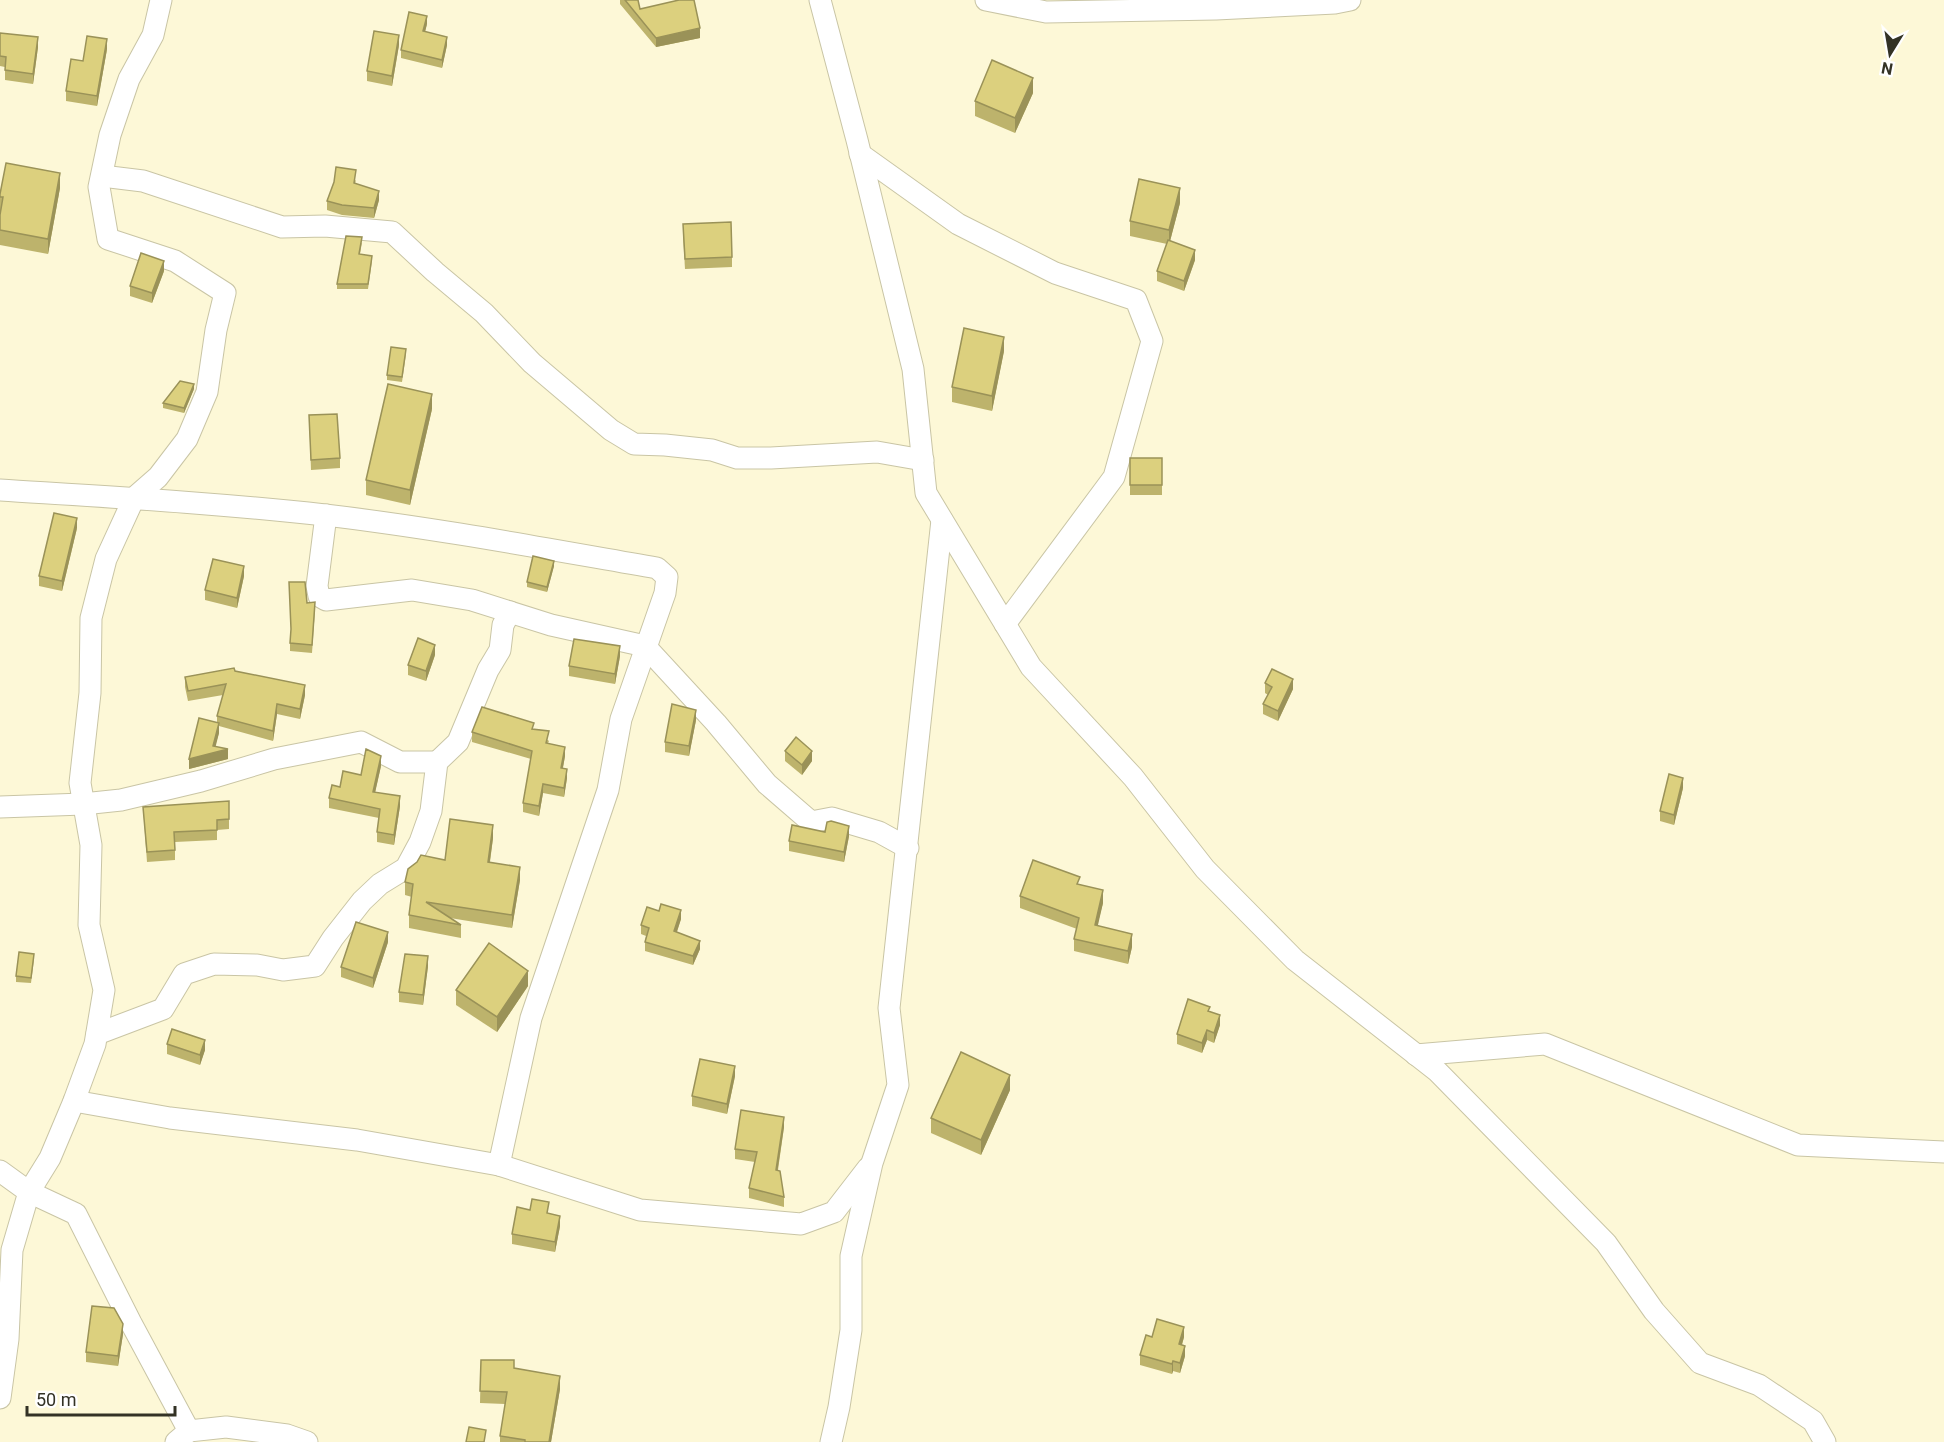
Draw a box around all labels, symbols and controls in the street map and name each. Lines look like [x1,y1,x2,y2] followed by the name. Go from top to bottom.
[1860,24,1920,84] north arrow
[1880,58,1895,79] text: N
[27,1379,176,1417] scale bar
[36,1389,76,1410] text: 50 m

